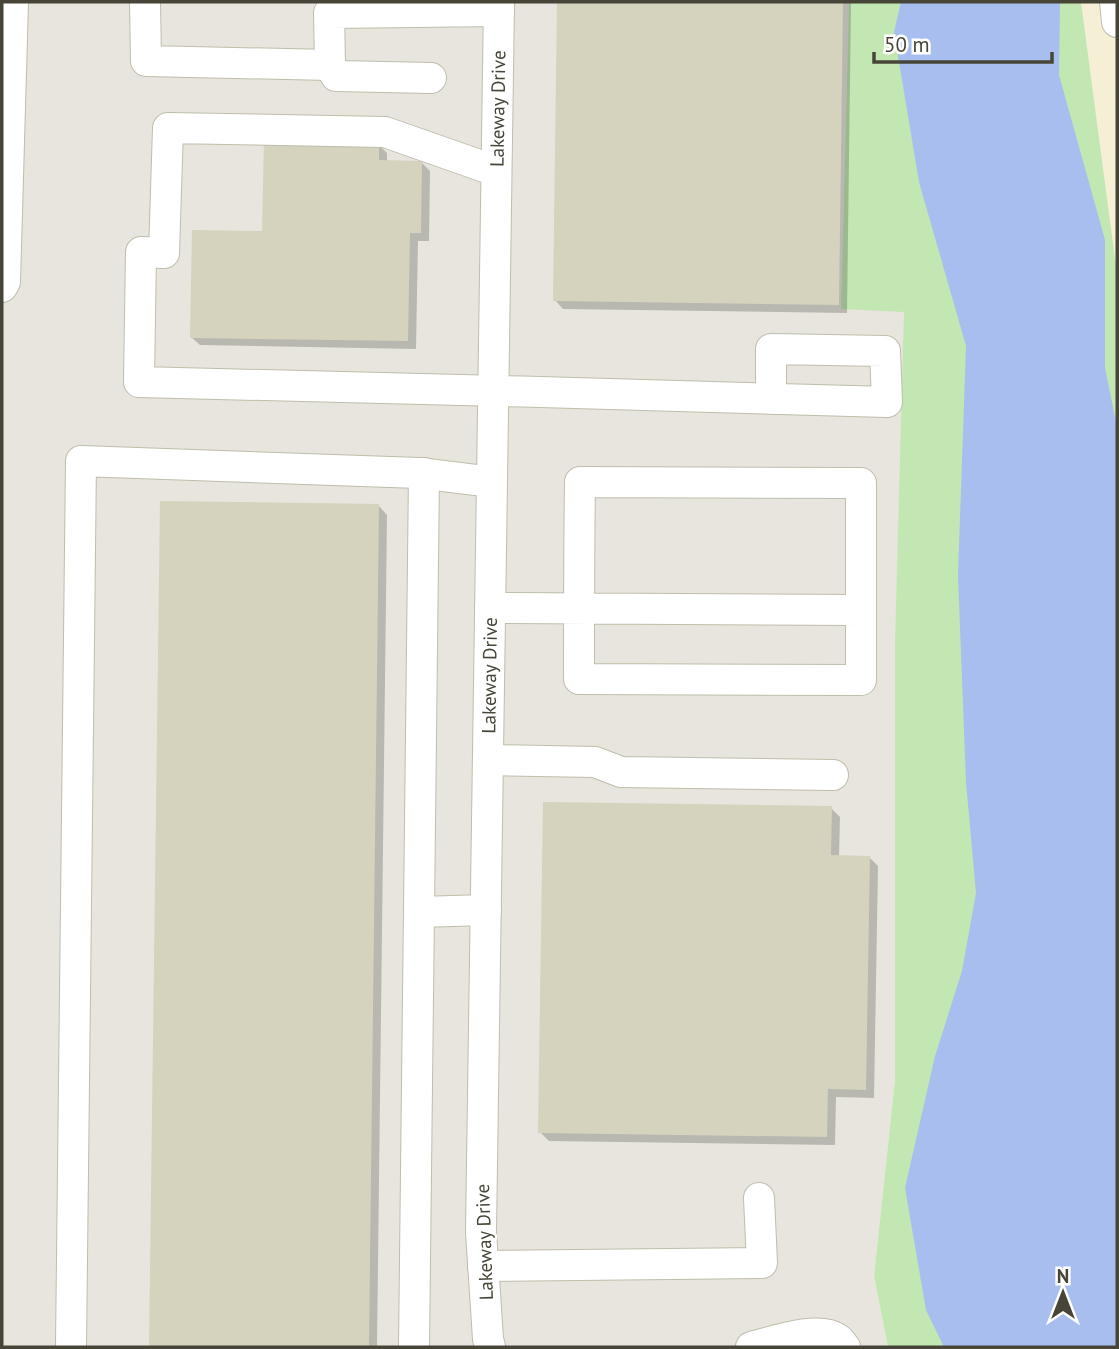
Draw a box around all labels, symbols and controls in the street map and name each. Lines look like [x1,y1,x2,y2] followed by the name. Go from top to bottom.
[874,21,1052,65] scale bar
[884,31,930,58] text: 50 m
[485,50,510,167] street label: Lakeway Drive
[476,617,502,734] street label: Lakeway Drive
[470,1183,498,1301] street label: Lakeway Drive
[1028,1258,1098,1328] north arrow
[1057,1264,1069,1288] text: N

